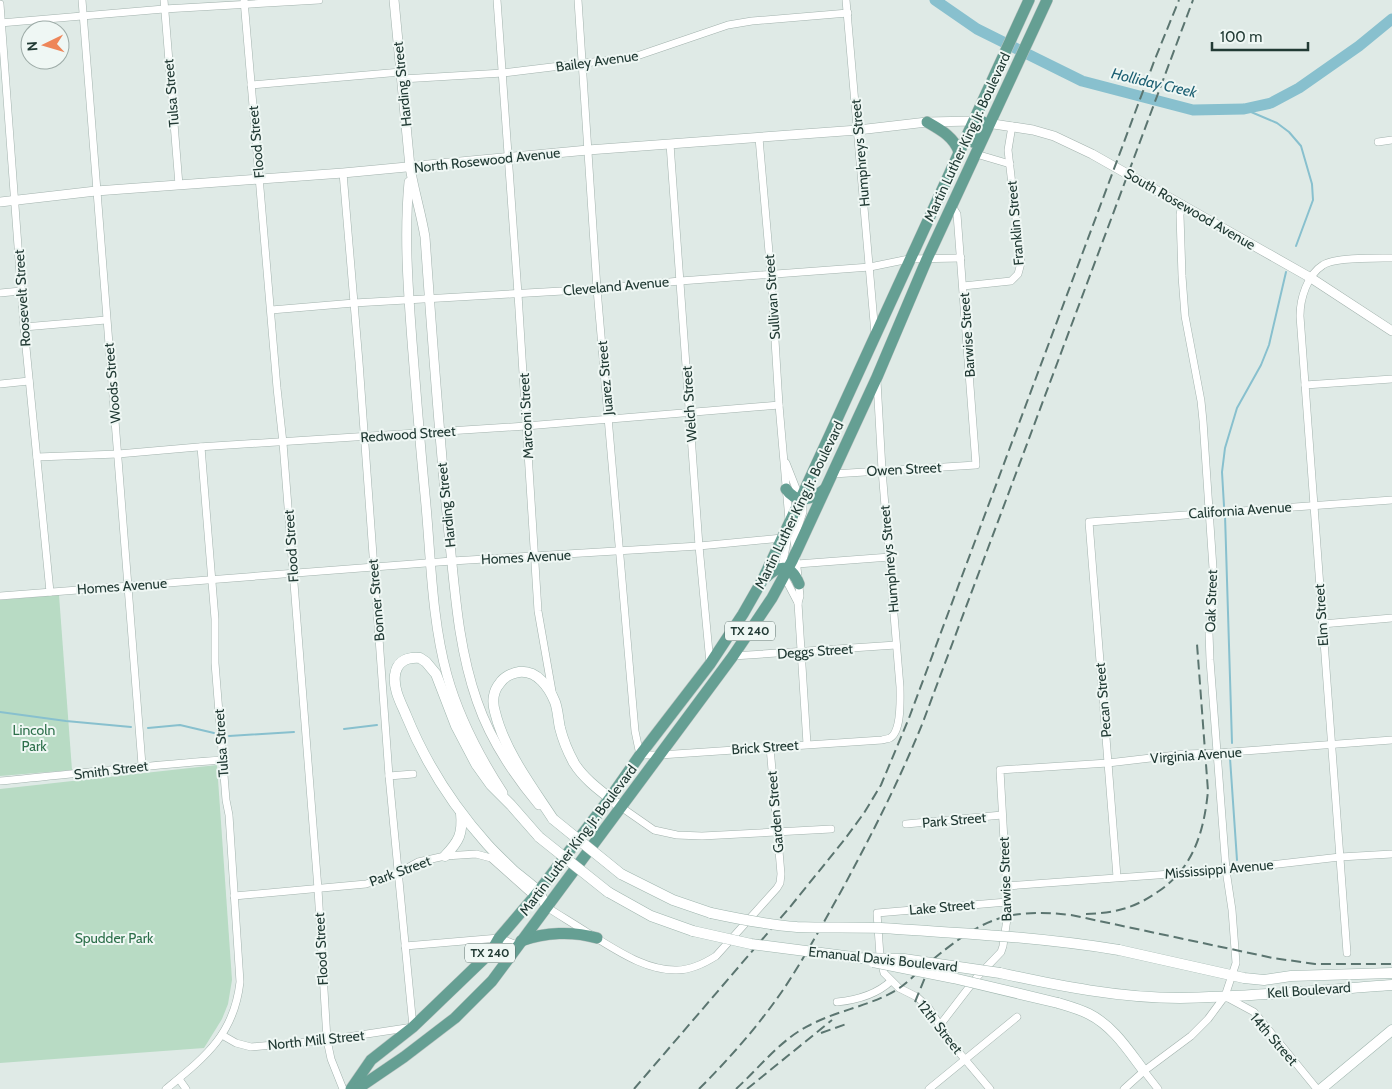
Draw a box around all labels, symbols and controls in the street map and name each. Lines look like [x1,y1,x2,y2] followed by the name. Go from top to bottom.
[20,20,70,70] north arrow
[1212,20,1308,52] scale bar
[1220,28,1262,46] text: 100 m
[23,40,41,52] text: N
[389,40,415,127] street label: Harding Street
[555,46,639,76] street label: Bailey Avenue
[920,50,1014,224] street label: Martin Luther King Jr. Boulevard
[159,58,183,128] street label: Tulsa Street
[1110,64,1199,102] water label: Holliday Creek
[846,98,874,208] street label: Humphreys Street
[244,105,268,179] street label: Flood Street
[413,143,561,177] street label: North Rosewood Avenue
[1121,164,1259,254] street label: South Rosewood Avenue
[1002,180,1028,266] street label: Franklin Street
[10,248,34,347] street label: Roosevelt Street
[760,253,784,340] street label: Sullivan Street
[562,272,670,300] street label: Cleveland Avenue
[955,292,979,378] street label: Barwise Street
[593,340,617,417] street label: Juarez Street
[99,342,124,424] street label: Woods Street
[677,365,701,443] street label: Welch Street
[515,372,537,459] street label: Marconi Street
[750,418,848,592] street label: Martin Luther King Jr. Boulevard
[360,422,457,446] street label: Redwood Street
[866,458,942,480] street label: Owen Street
[433,461,459,548] street label: Harding Street
[1188,497,1292,523] street label: California Avenue
[875,504,903,614] street label: Humphreys Street
[279,509,303,583] street label: Flood Street
[480,546,572,568] street label: Homes Avenue
[363,558,389,642] street label: Bonner Street
[1201,569,1221,633] street label: Oak Street
[76,574,168,598] street label: Homes Avenue
[1310,583,1332,647] street label: Elm Street
[725,622,775,640] road number: TX 240
[776,639,854,663] street label: Deggs Street
[1091,662,1115,738] street label: Pecan Street
[210,708,232,778] street label: Tulsa Street
[13,721,56,755] park label: Lincoln Park
[731,736,800,758] street label: Brick Street
[1150,743,1242,767] street label: Virginia Avenue
[73,756,149,783] street label: Smith Street
[515,761,641,919] street label: Martin Luther King Jr. Boulevard
[762,770,788,854] street label: Garden Street
[921,808,987,832] street label: Park Street
[995,836,1015,922] street label: Barwise Street
[367,851,434,890] street label: Park Street
[1164,855,1274,883] street label: Mississippi Avenue
[908,895,976,919] street label: Lake Street
[310,912,332,986] street label: Flood Street
[75,929,154,947] park label: Spudder Park
[808,942,958,976] street label: Emanual Davis Boulevard
[465,944,515,962] road number: TX 240
[1267,978,1351,1002] street label: Kell Boulevard
[913,997,967,1058] street label: 12th Street
[1246,1009,1302,1069] street label: 14th Street
[267,1026,366,1054] street label: North Mill Street

